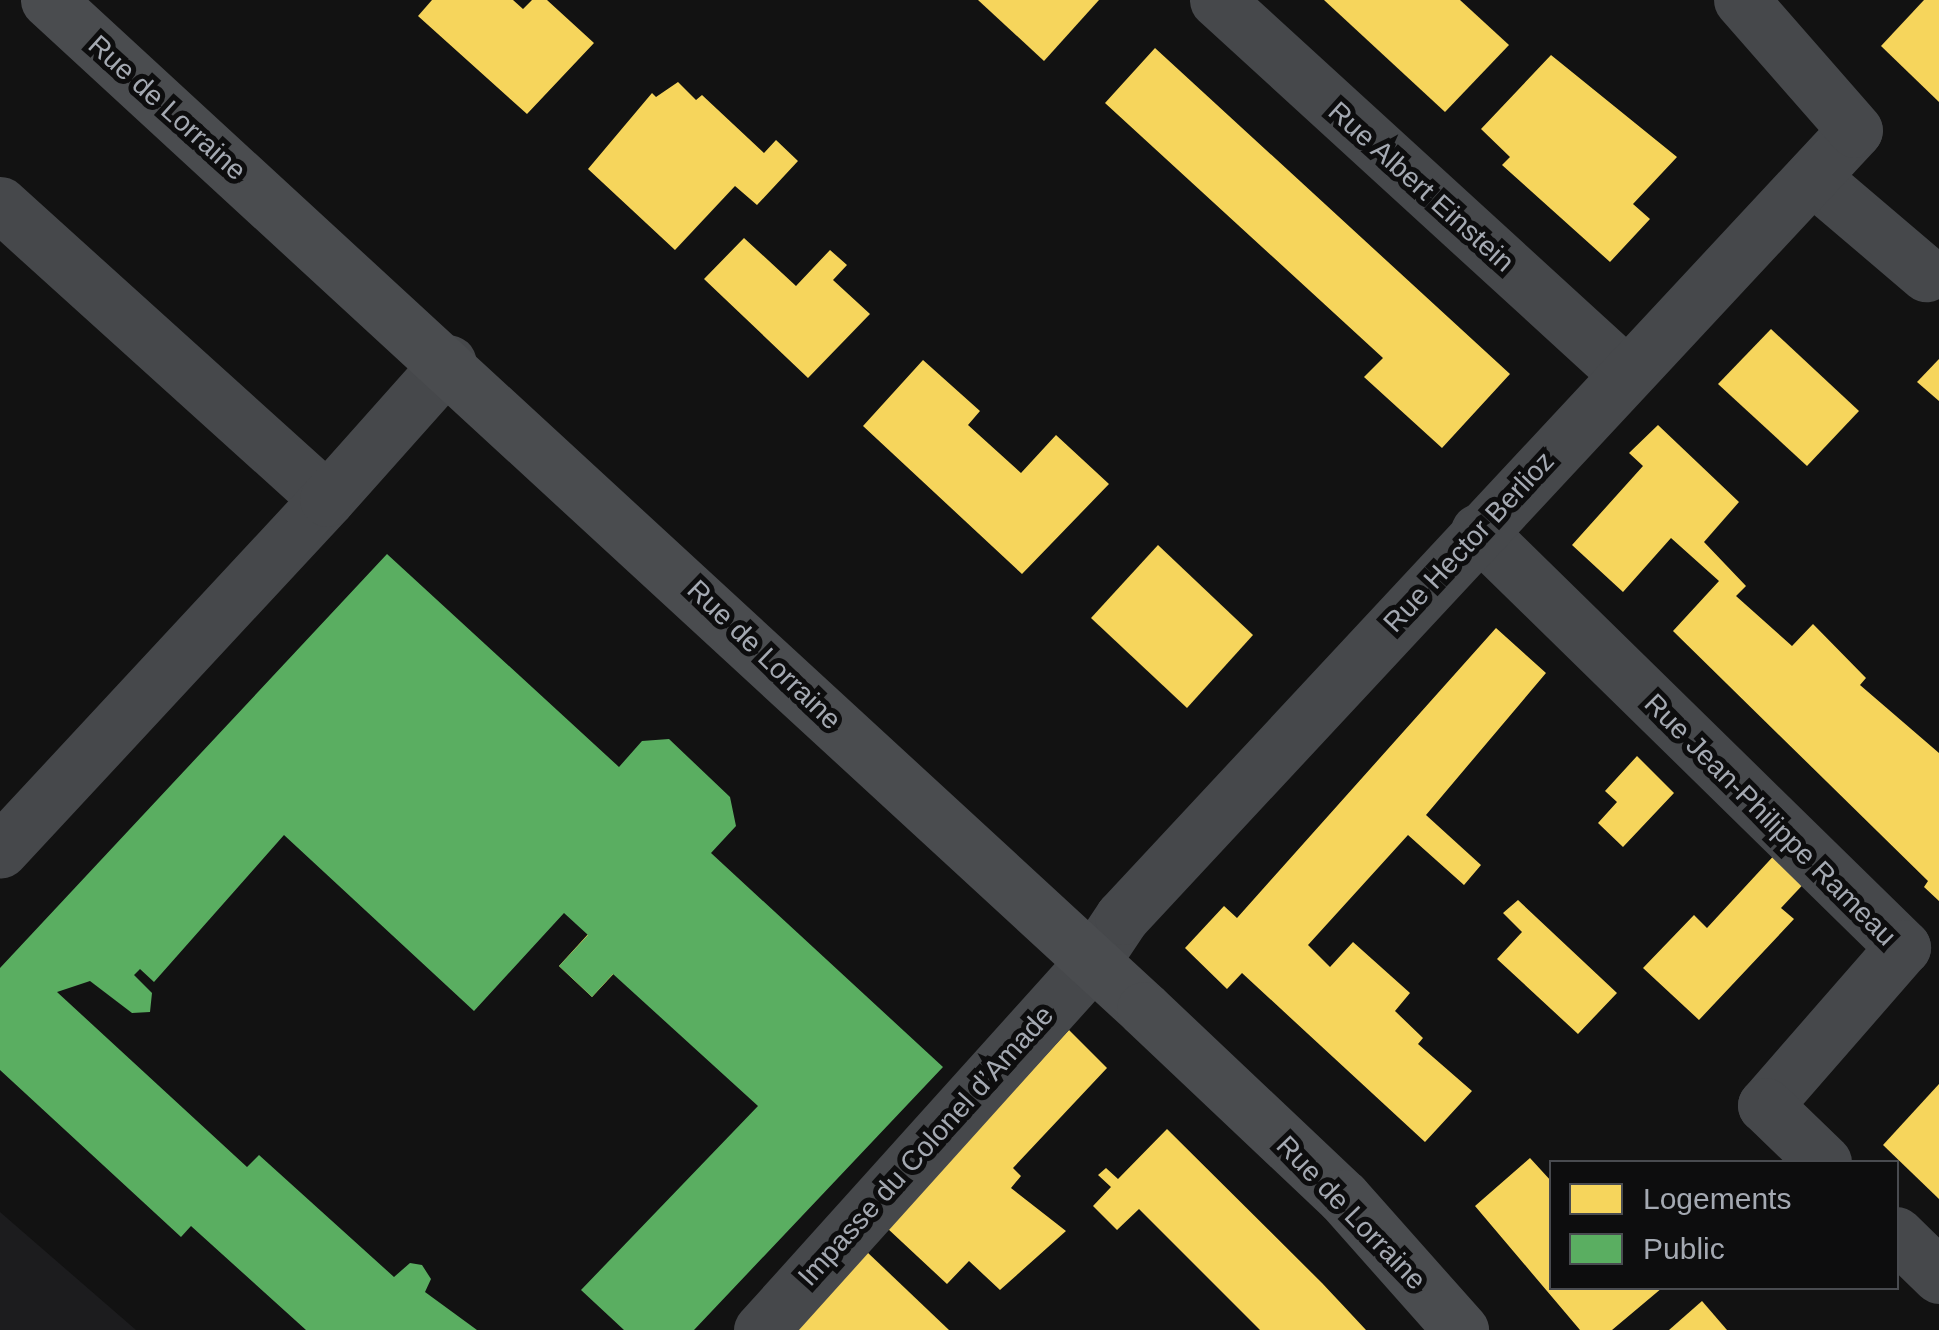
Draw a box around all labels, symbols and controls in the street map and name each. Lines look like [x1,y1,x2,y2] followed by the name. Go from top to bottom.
[81,28,253,188] street label: Rue de Lorraine
[1321,94,1521,280] street label: Rue Albert Einstein
[1377,445,1561,639] street label: Rue Hector Berlioz
[680,573,848,737] street label: Rue de Lorraine
[1637,687,1903,953] street label: Rue Jean-Philippe Rameau
[791,999,1061,1293] street label: Impasse du Colonel d’Amade
[1269,1129,1433,1297] street label: Rue de Lorraine
[1549,1160,1899,1290] legend
[1643,1182,1791,1215] text: Logements
[1643,1232,1725,1265] text: Public

